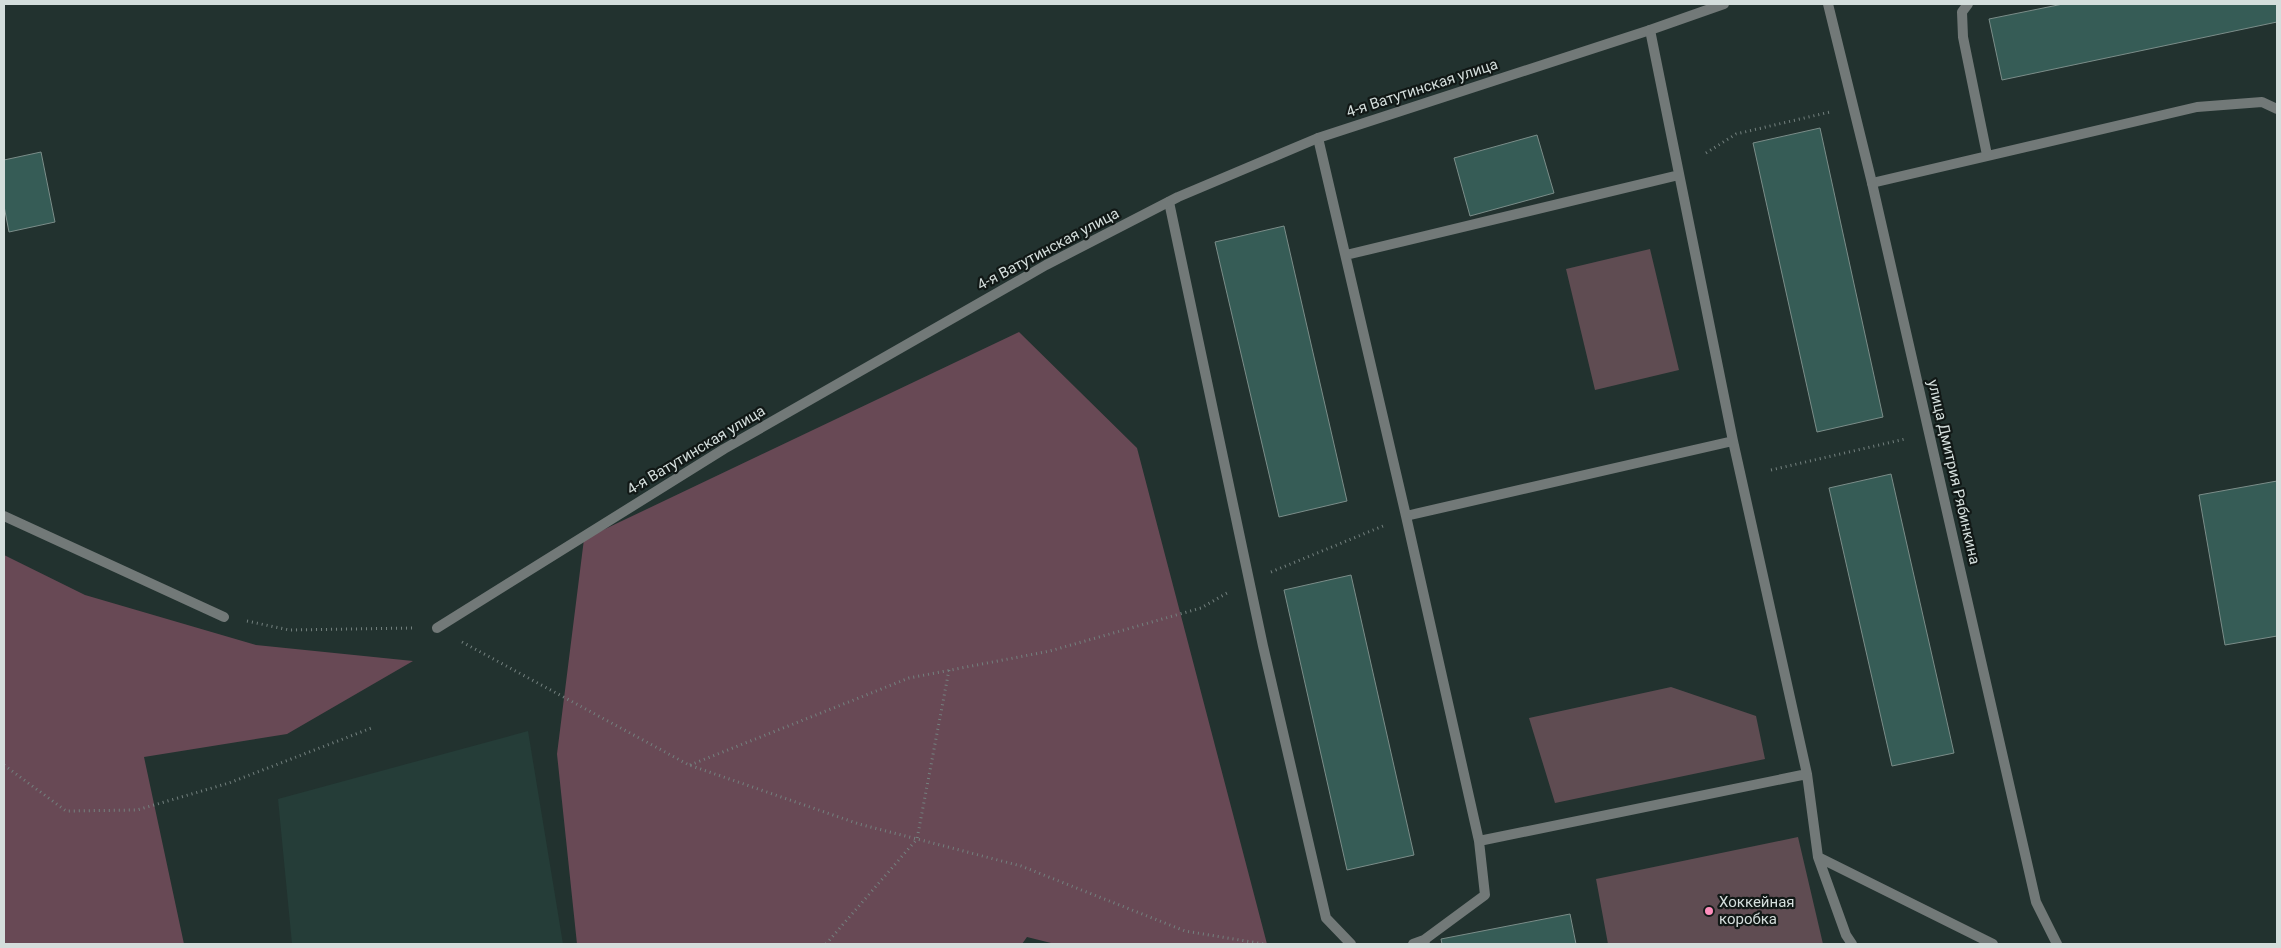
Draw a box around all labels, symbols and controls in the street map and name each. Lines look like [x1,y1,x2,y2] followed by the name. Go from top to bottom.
[1344,55,1500,121] street label: 4-я Ватутинская улица
[974,204,1122,294] street label: 4-я Ватутинская улица
[1924,378,1984,566] street label: улица Дмитрия Рябинкина
[624,402,768,498] street label: 4-я Ватутинская улица
[1719,893,1795,928] place label: Хоккейная коробка
[1703,905,1715,917] marker: Хоккейная коробка

